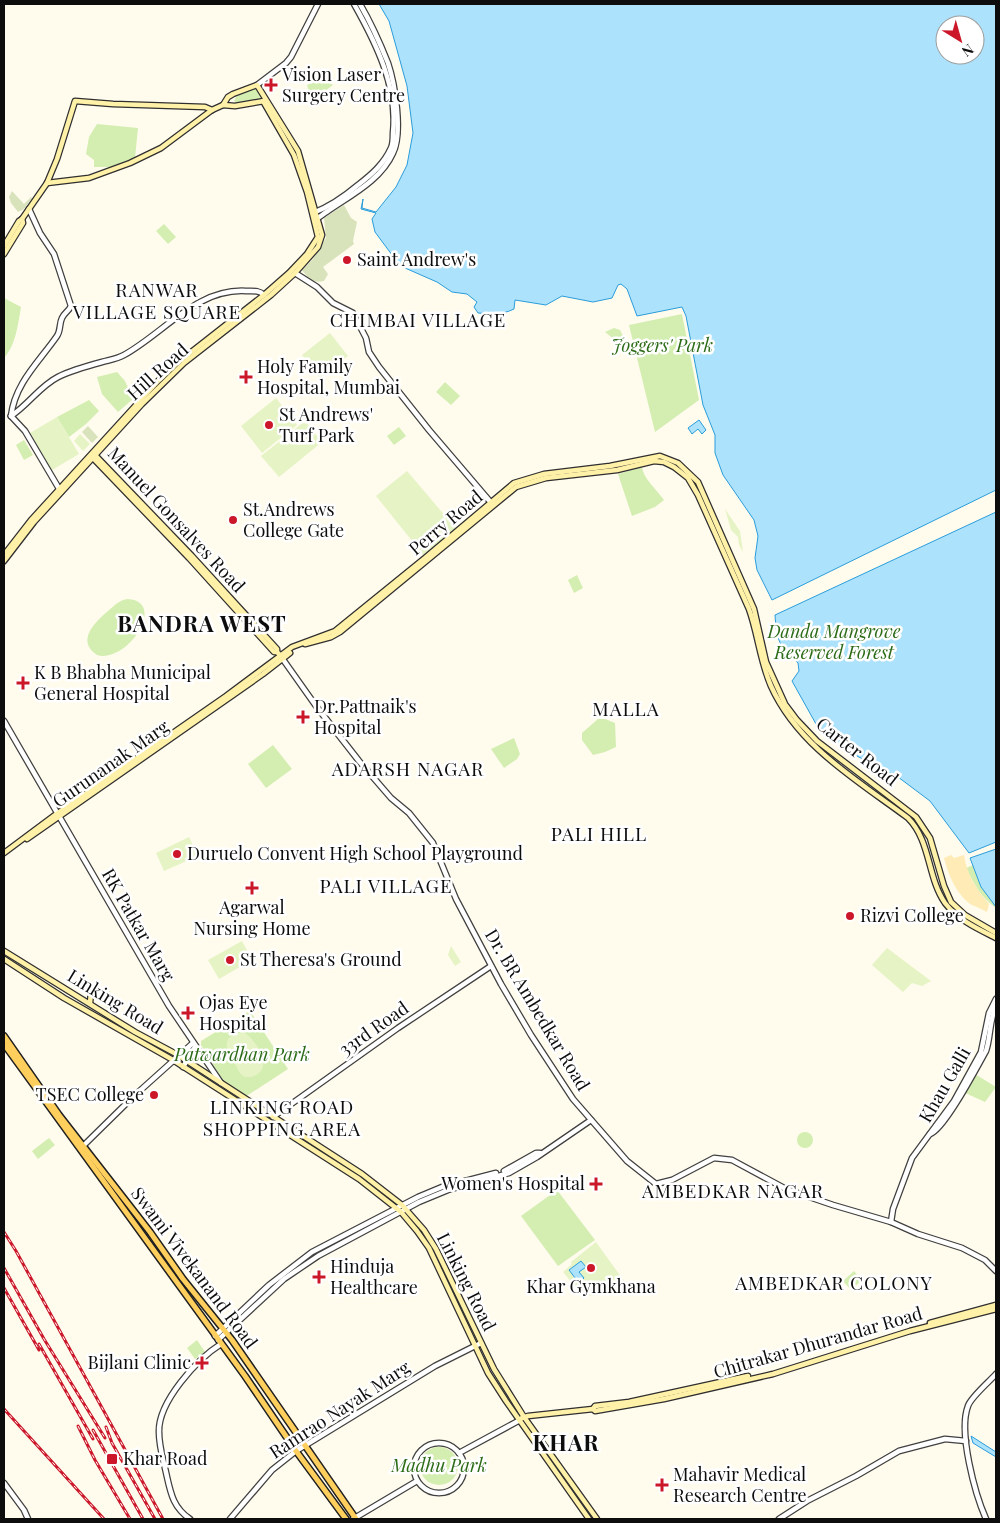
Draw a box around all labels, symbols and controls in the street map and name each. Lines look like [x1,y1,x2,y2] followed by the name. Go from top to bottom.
[935,15,985,65] north arrow
[958,40,978,61] text: N
[281,62,405,107] place label: Vision Laser Surgery Centre
[264,78,278,92] marker: Vision Laser Surgery Centre
[357,247,476,271] place label: Saint Andrew's
[341,254,353,266] marker: Saint Andrew's
[72,276,241,324] district label: RANWAR VILLAGE SQUARE
[330,306,506,332] district label: CHIMBAI VILLAGE
[611,333,713,357] park label: Joggers' Park
[122,337,193,405] street label: Hill Road
[257,354,400,399] place label: Holy Family Hospital, Mumbai
[239,370,253,384] marker: Holy Family Hospital, Mumbai
[279,402,373,447] place label: St Andrews' Turf Park
[263,419,275,431] marker: St Andrews' Turf Park
[103,441,251,598] street label: Manuel Gonsalves Road
[403,484,488,560] street label: Perry Road
[243,497,344,542] place label: St.Andrews College Gate
[227,514,239,526] marker: St.Andrews College Gate
[117,608,287,638] district label: BANDRA WEST
[766,619,901,664] park label: Danda Mangrove Reserved Forest
[34,660,211,705] place label: K B Bhabha Municipal General Hospital
[16,676,30,690] marker: K B Bhabha Municipal General Hospital
[314,694,417,739] place label: Dr.Pattnaik's Hospital
[592,695,660,721] district label: MALLA
[296,710,310,724] marker: Dr.Pattnaik's Hospital
[812,712,904,791] street label: Carter Road
[47,714,174,812] street label: Gurunanak Marg
[331,755,484,781] district label: ADARSH NAGAR
[551,820,647,846] district label: PALI HILL
[187,841,523,865] place label: Duruelo Convent High School Playground
[171,848,183,860] marker: Duruelo Convent High School Playground
[97,864,181,986] street label: RK Patkar Marg
[319,872,453,898] district label: PALI VILLAGE
[245,881,259,895] marker: Agarwal Nursing Home
[193,895,311,940] place label: Agarwal Nursing Home
[860,903,964,927] place label: Rizvi College
[844,910,856,922] marker: Rizvi College
[480,924,596,1095] street label: Dr. BR Ambedkar Road
[240,947,402,971] place label: St Theresa's Ground
[224,954,236,966] marker: St Theresa's Ground
[63,963,168,1039] street label: Linking Road
[199,990,268,1035] place label: Ojas Eye Hospital
[334,995,413,1061] street label: 33rd Road
[181,1006,195,1020] marker: Ojas Eye Hospital
[173,1042,310,1066] park label: Patwardhan Park
[913,1042,975,1127] street label: Khau Galli
[36,1082,144,1106] place label: TSEC College
[148,1089,160,1101] marker: TSEC College
[203,1093,361,1141] district label: LINKING ROAD SHOPPING AREA
[440,1171,585,1195] place label: Women's Hospital
[589,1177,603,1191] marker: Women's Hospital
[641,1177,824,1203] district label: AMBEDKAR NAGAR
[126,1182,264,1353] street label: Swami Vivekanand Road
[432,1228,502,1335] street label: Linking Road
[330,1254,418,1299] place label: Hinduja Healthcare
[585,1262,597,1274] marker: Khar Gymkhana
[734,1269,933,1295] district label: AMBEDKAR COLONY
[312,1270,326,1284] marker: Hinduja Healthcare
[526,1274,656,1298] place label: Khar Gymkhana
[710,1301,926,1383] street label: Chitrakar Dhurandar Road
[88,1350,191,1374] place label: Bijlani Clinic
[264,1354,415,1464] street label: Ramrao Nayak Marg
[195,1356,209,1370] marker: Bijlani Clinic
[533,1427,599,1457] district label: KHAR
[123,1446,208,1470] place label: Khar Road
[105,1452,119,1466] marker: Khar Road
[390,1453,487,1477] park label: Madhu Park
[673,1462,807,1507] place label: Mahavir Medical Research Centre
[655,1478,669,1492] marker: Mahavir Medical Research Centre

